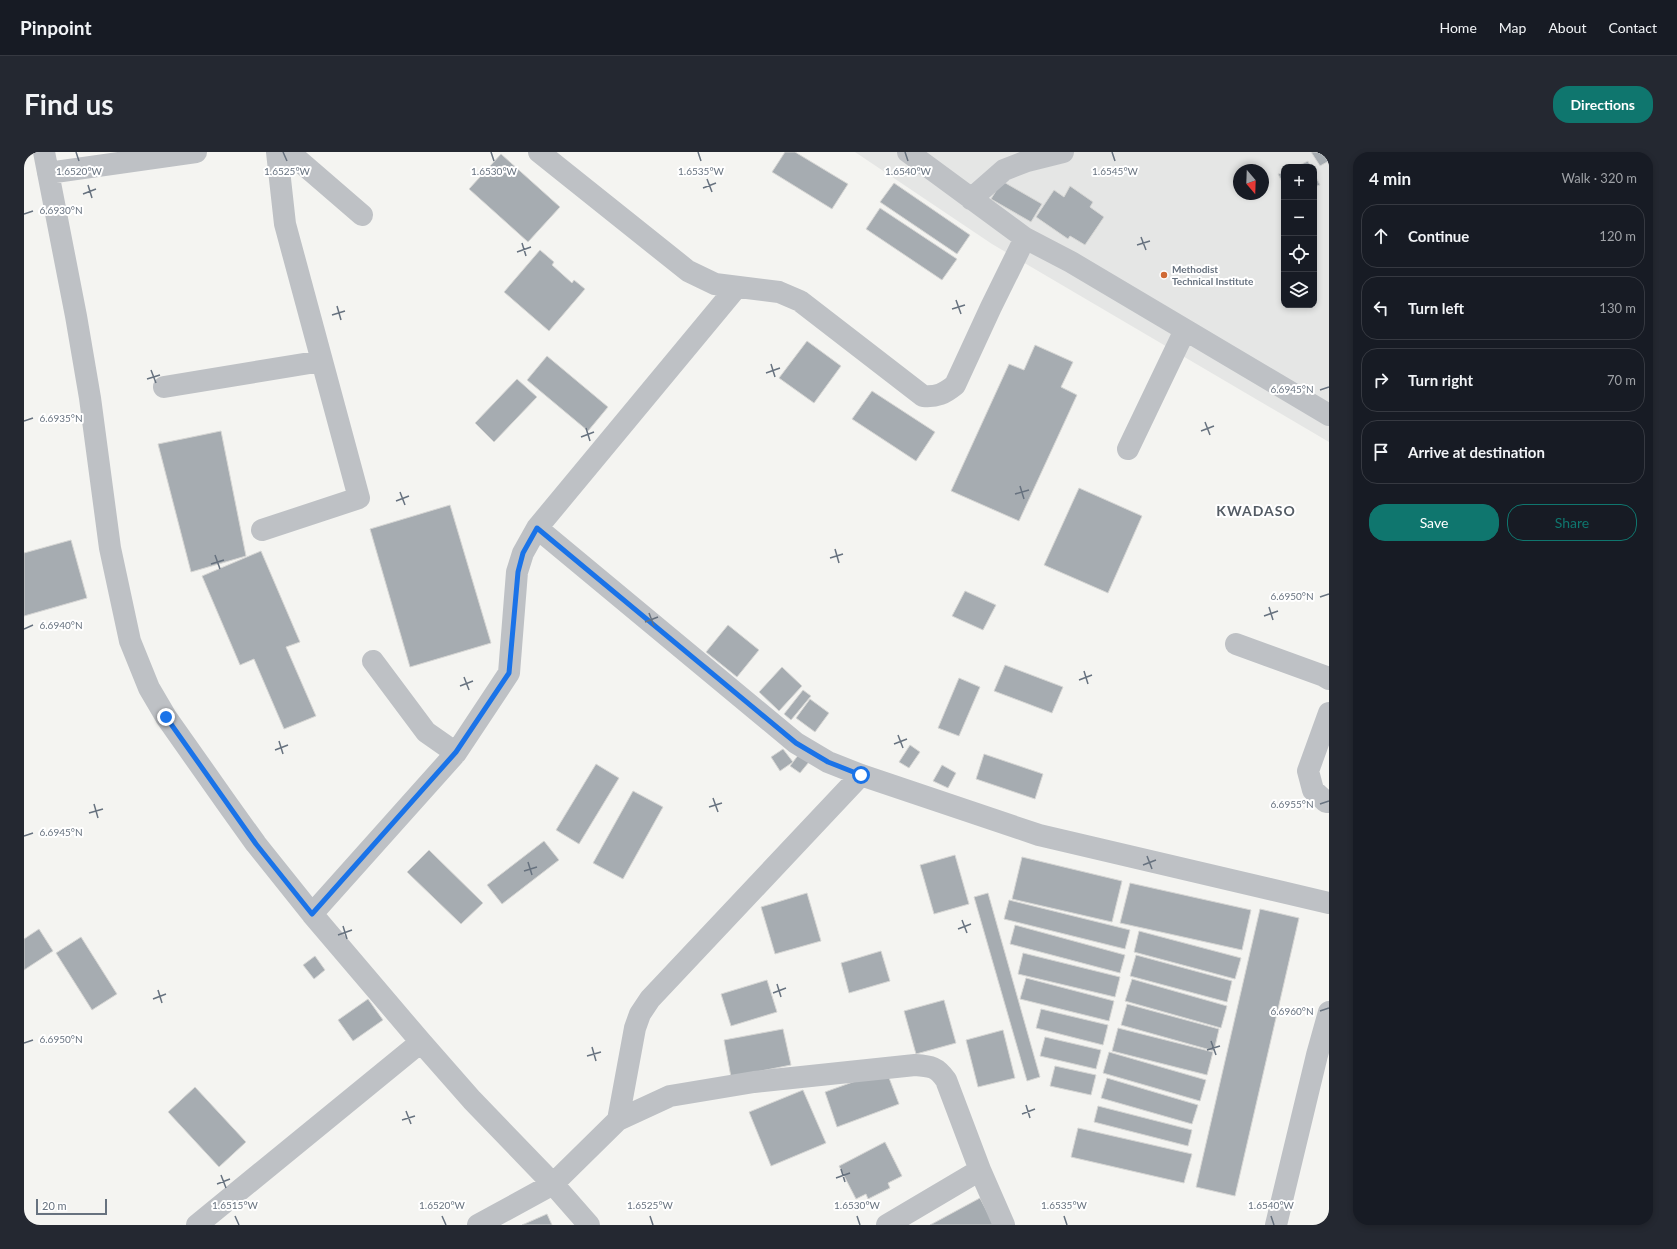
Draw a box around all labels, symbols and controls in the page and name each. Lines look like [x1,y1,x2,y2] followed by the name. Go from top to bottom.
[20,16,91,39] text: Pinpoint
[1439,19,1477,36] text: Home
[1499,19,1526,36] text: Map
[1548,19,1586,36] text: About
[1608,19,1657,36] text: Contact
[1553,86,1653,123] button: Directions
[24,87,114,121] text: Find us
[1233,164,1269,200] north arrow
[1281,164,1317,308] map controls
[1281,164,1317,200] button: +
[56,165,103,177] text: 1.6520°W
[264,165,311,177] text: 1.6525°W
[471,165,518,177] text: 1.6530°W
[678,165,725,177] text: 1.6535°W
[885,165,932,177] text: 1.6540°W
[1092,165,1139,177] text: 1.6545°W
[1369,168,1411,189] text: 4 min
[1561,170,1637,186] text: Walk · 320 m
[1281,200,1317,236] button: −
[39,204,83,216] text: 6.6930°N
[1370,225,1392,247] icon: ahead
[1408,227,1469,245] text: Continue
[1599,228,1636,244] text: 120 m
[1281,236,1317,272] button: locate
[1172,263,1254,287] place label: Methodist Technical Institute
[1159,270,1169,280] marker: Methodist Technical Institute
[1281,272,1317,308] button: layers
[1370,297,1392,319] icon: left
[1408,299,1464,317] text: Turn left
[1599,300,1636,316] text: 130 m
[1370,369,1392,391] icon: right
[1408,371,1473,389] text: Turn right
[1607,372,1636,388] text: 70 m
[1270,383,1314,395] text: 6.6945°N
[39,412,83,424] text: 6.6935°N
[1370,441,1392,463] icon: arrive
[1408,443,1545,461] text: Arrive at destination
[1216,502,1296,519] district label: KWADASO
[1369,504,1499,541] button: Save
[1507,504,1637,541] button: Share
[1270,590,1314,602] text: 6.6950°N
[39,619,83,631] text: 6.6940°N
[157,708,175,726] route end
[852,766,870,784] route start
[1270,798,1314,810] text: 6.6955°N
[39,826,83,838] text: 6.6945°N
[1270,1005,1314,1017] text: 6.6960°N
[39,1033,83,1045] text: 6.6950°N
[36,1197,107,1216] scale bar
[42,1199,67,1212] text: 20 m
[212,1199,259,1211] text: 1.6515°W
[419,1199,466,1211] text: 1.6520°W
[627,1199,674,1211] text: 1.6525°W
[834,1199,881,1211] text: 1.6530°W
[1041,1199,1088,1211] text: 1.6535°W
[1248,1199,1295,1211] text: 1.6540°W

